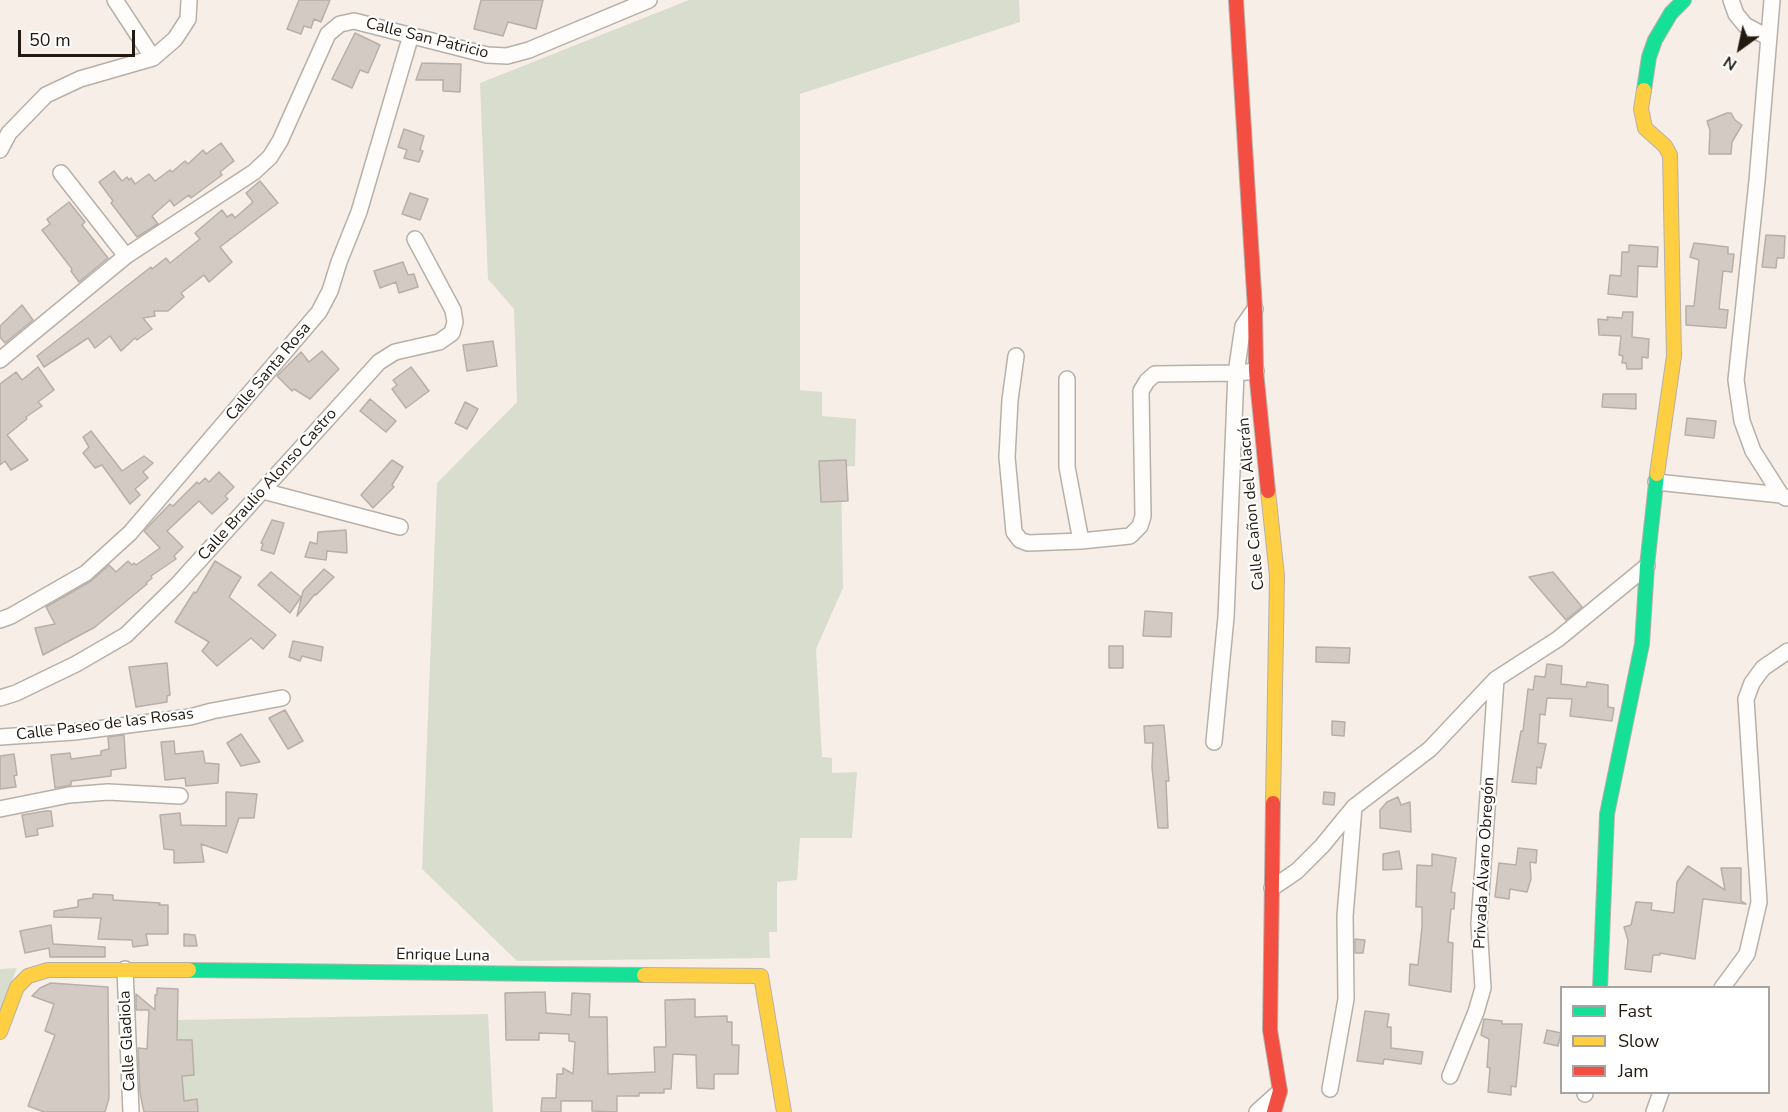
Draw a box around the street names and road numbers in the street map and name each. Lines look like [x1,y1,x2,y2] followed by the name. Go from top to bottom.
[364,14,490,64] street label: Calle San Patricio
[222,319,316,425] street label: Calle Santa Rosa
[195,405,341,565] street label: Calle Braulio Alonso Castro
[1235,417,1269,591] street label: Calle Cañon del Alacrán
[15,705,195,745] street label: Calle Paseo de las Rosas
[1471,776,1499,950] street label: Privada Álvaro Obregón
[396,946,490,966] street label: Enrique Luna
[116,990,140,1092] street label: Calle Gladiola

